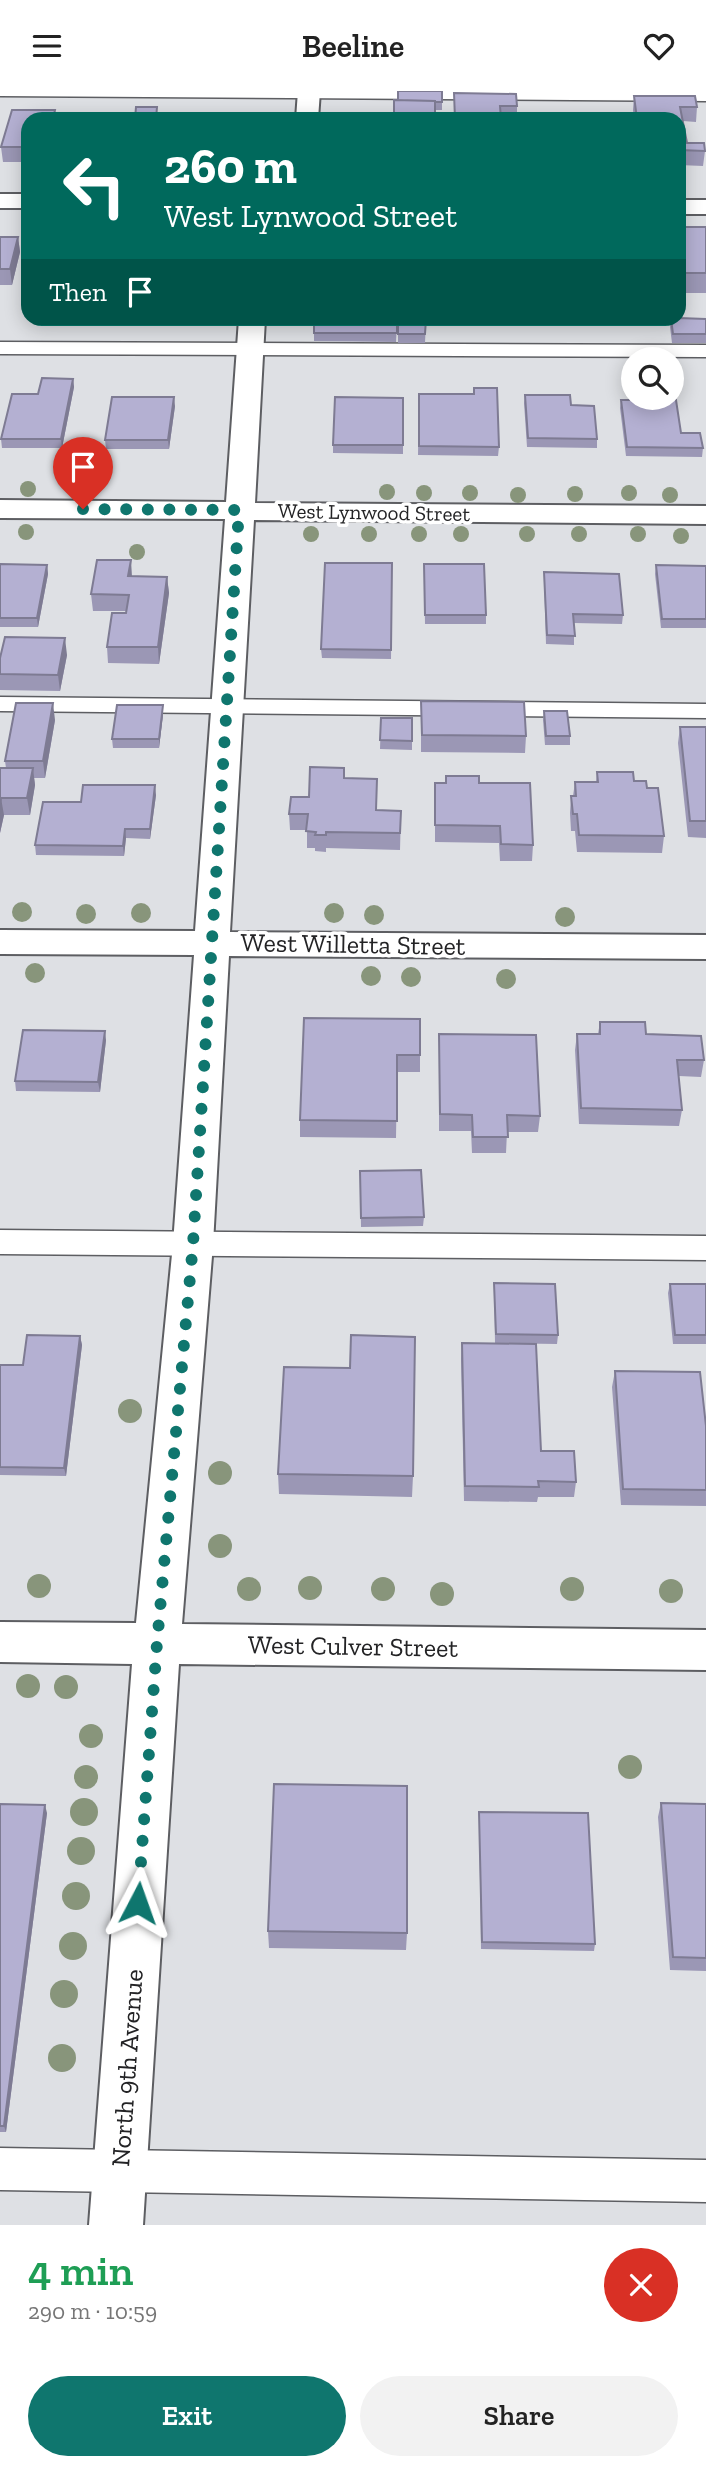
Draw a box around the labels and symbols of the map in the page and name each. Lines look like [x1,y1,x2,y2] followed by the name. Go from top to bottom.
[53,437,113,509] pin
[278,498,471,526] street label: West Lynwood Street
[240,926,466,962] street label: West Willetta Street
[248,1628,459,1664] street label: West Culver Street
[101,1866,175,1940] position arrow
[104,1968,150,2168] street label: North 9th Avenue

